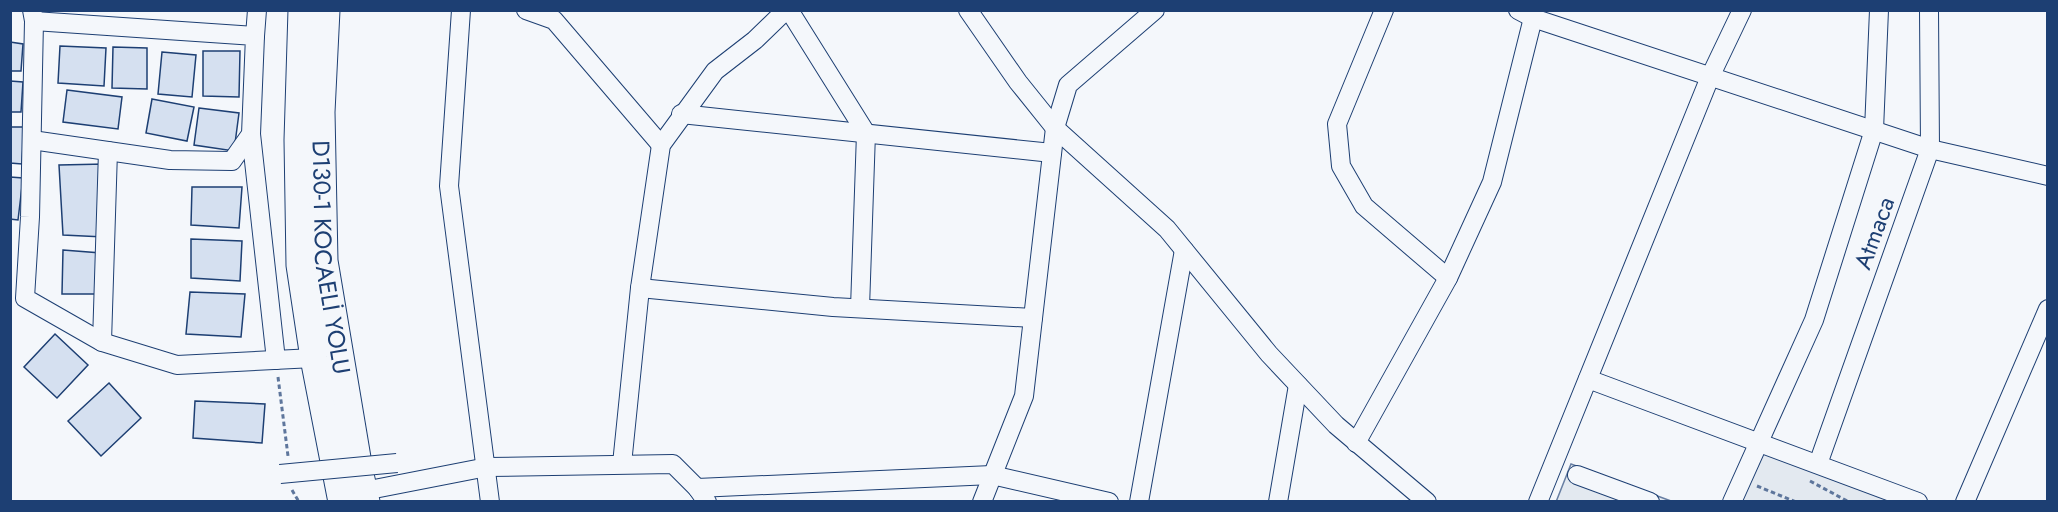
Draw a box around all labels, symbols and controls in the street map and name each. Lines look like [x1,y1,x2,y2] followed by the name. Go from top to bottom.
[304,140,360,377] street label: D130-1 KOCAELİ YOLU
[1845,192,1903,274] street label: Atmaca

